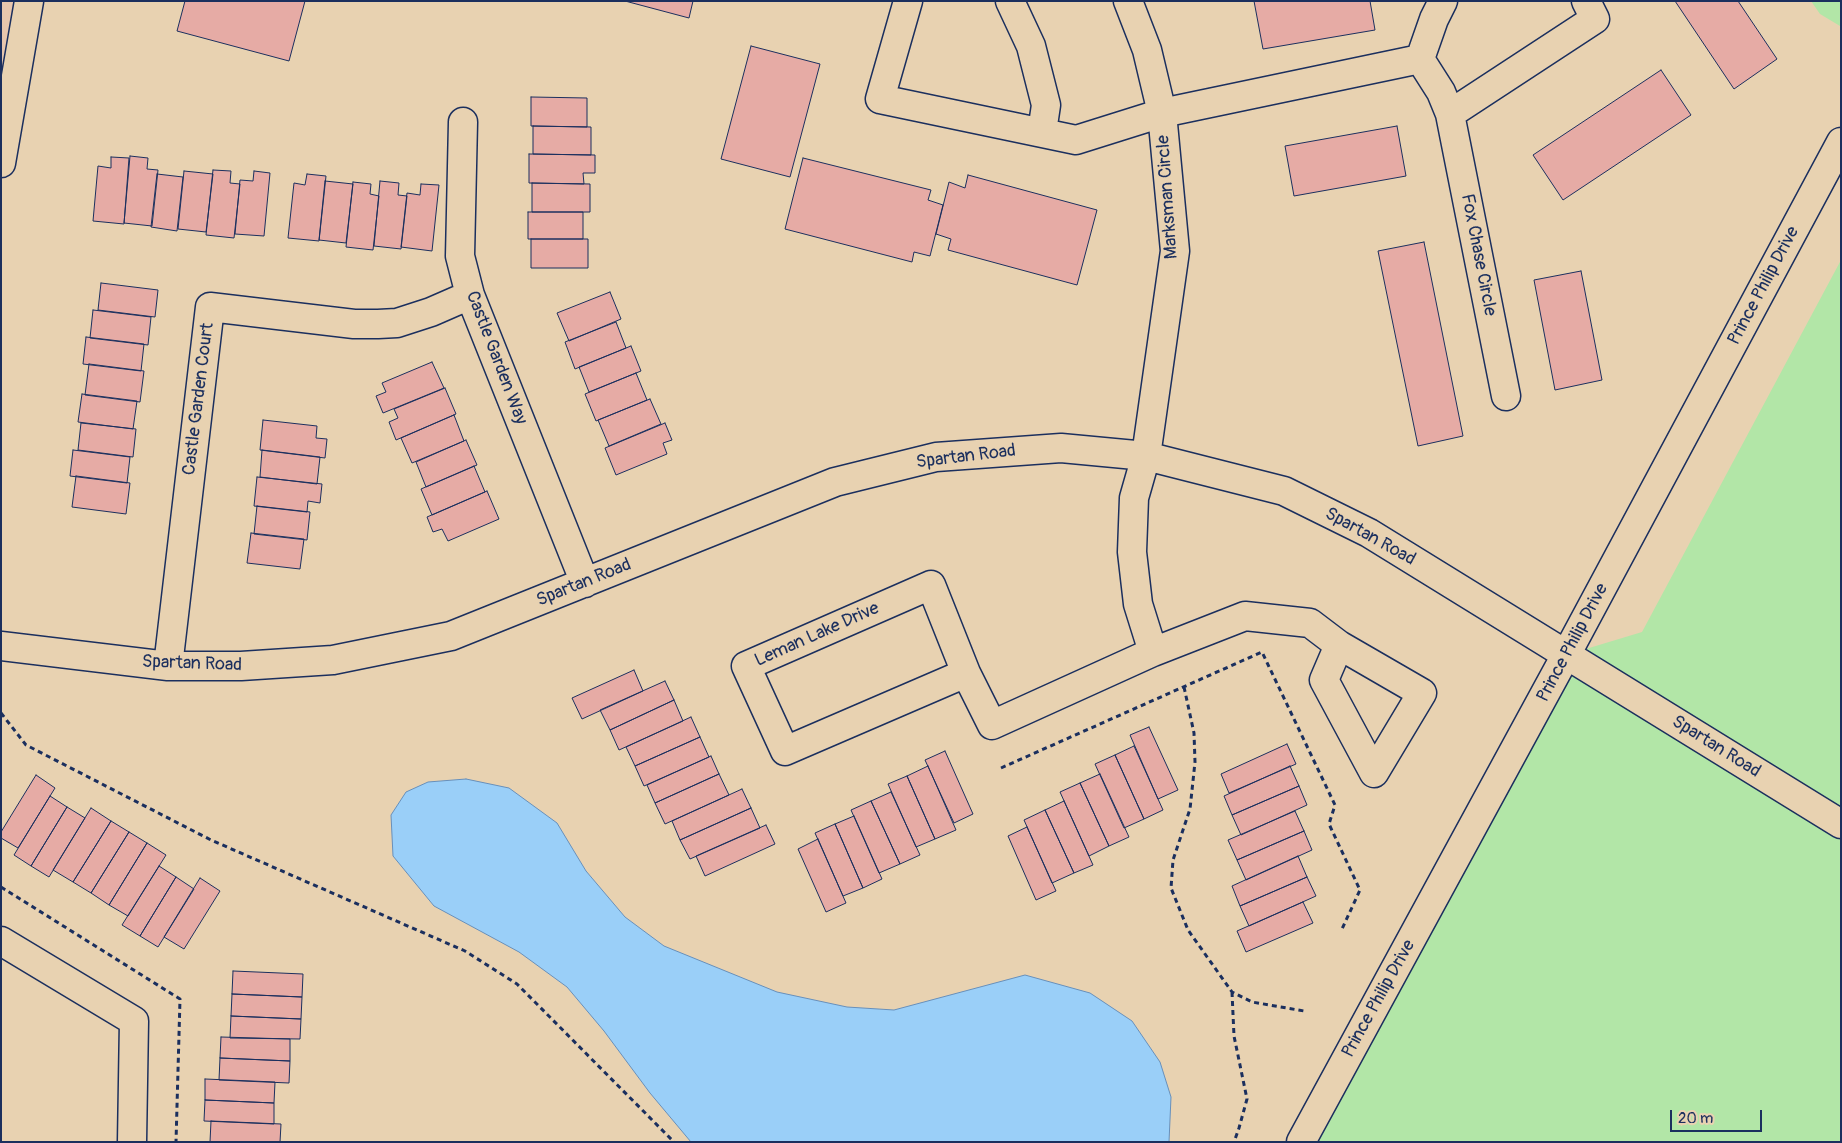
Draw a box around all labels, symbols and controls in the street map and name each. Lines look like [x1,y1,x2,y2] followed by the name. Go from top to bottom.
[1153,134,1183,260] street label: Marksman Circle
[1456,192,1500,318] street label: Fox Chase Circle
[1724,223,1804,349] street label: Prince Philip Drive
[461,288,531,428] street label: Castle Garden Way
[179,322,219,476] street label: Castle Garden Court
[915,440,1017,474] street label: Spartan Road
[1321,503,1419,571] street label: Spartan Road
[533,554,635,612] street label: Spartan Road
[1533,580,1613,706] street label: Prince Philip Drive
[751,598,883,672] street label: Leman Lake Drive
[142,651,242,677] street label: Spartan Road
[1668,711,1764,783] street label: Spartan Road
[1338,936,1420,1062] street label: Prince Philip Drive
[1672,1100,1764,1132] scale bar
[1678,1109,1713,1128] text: 20 m

